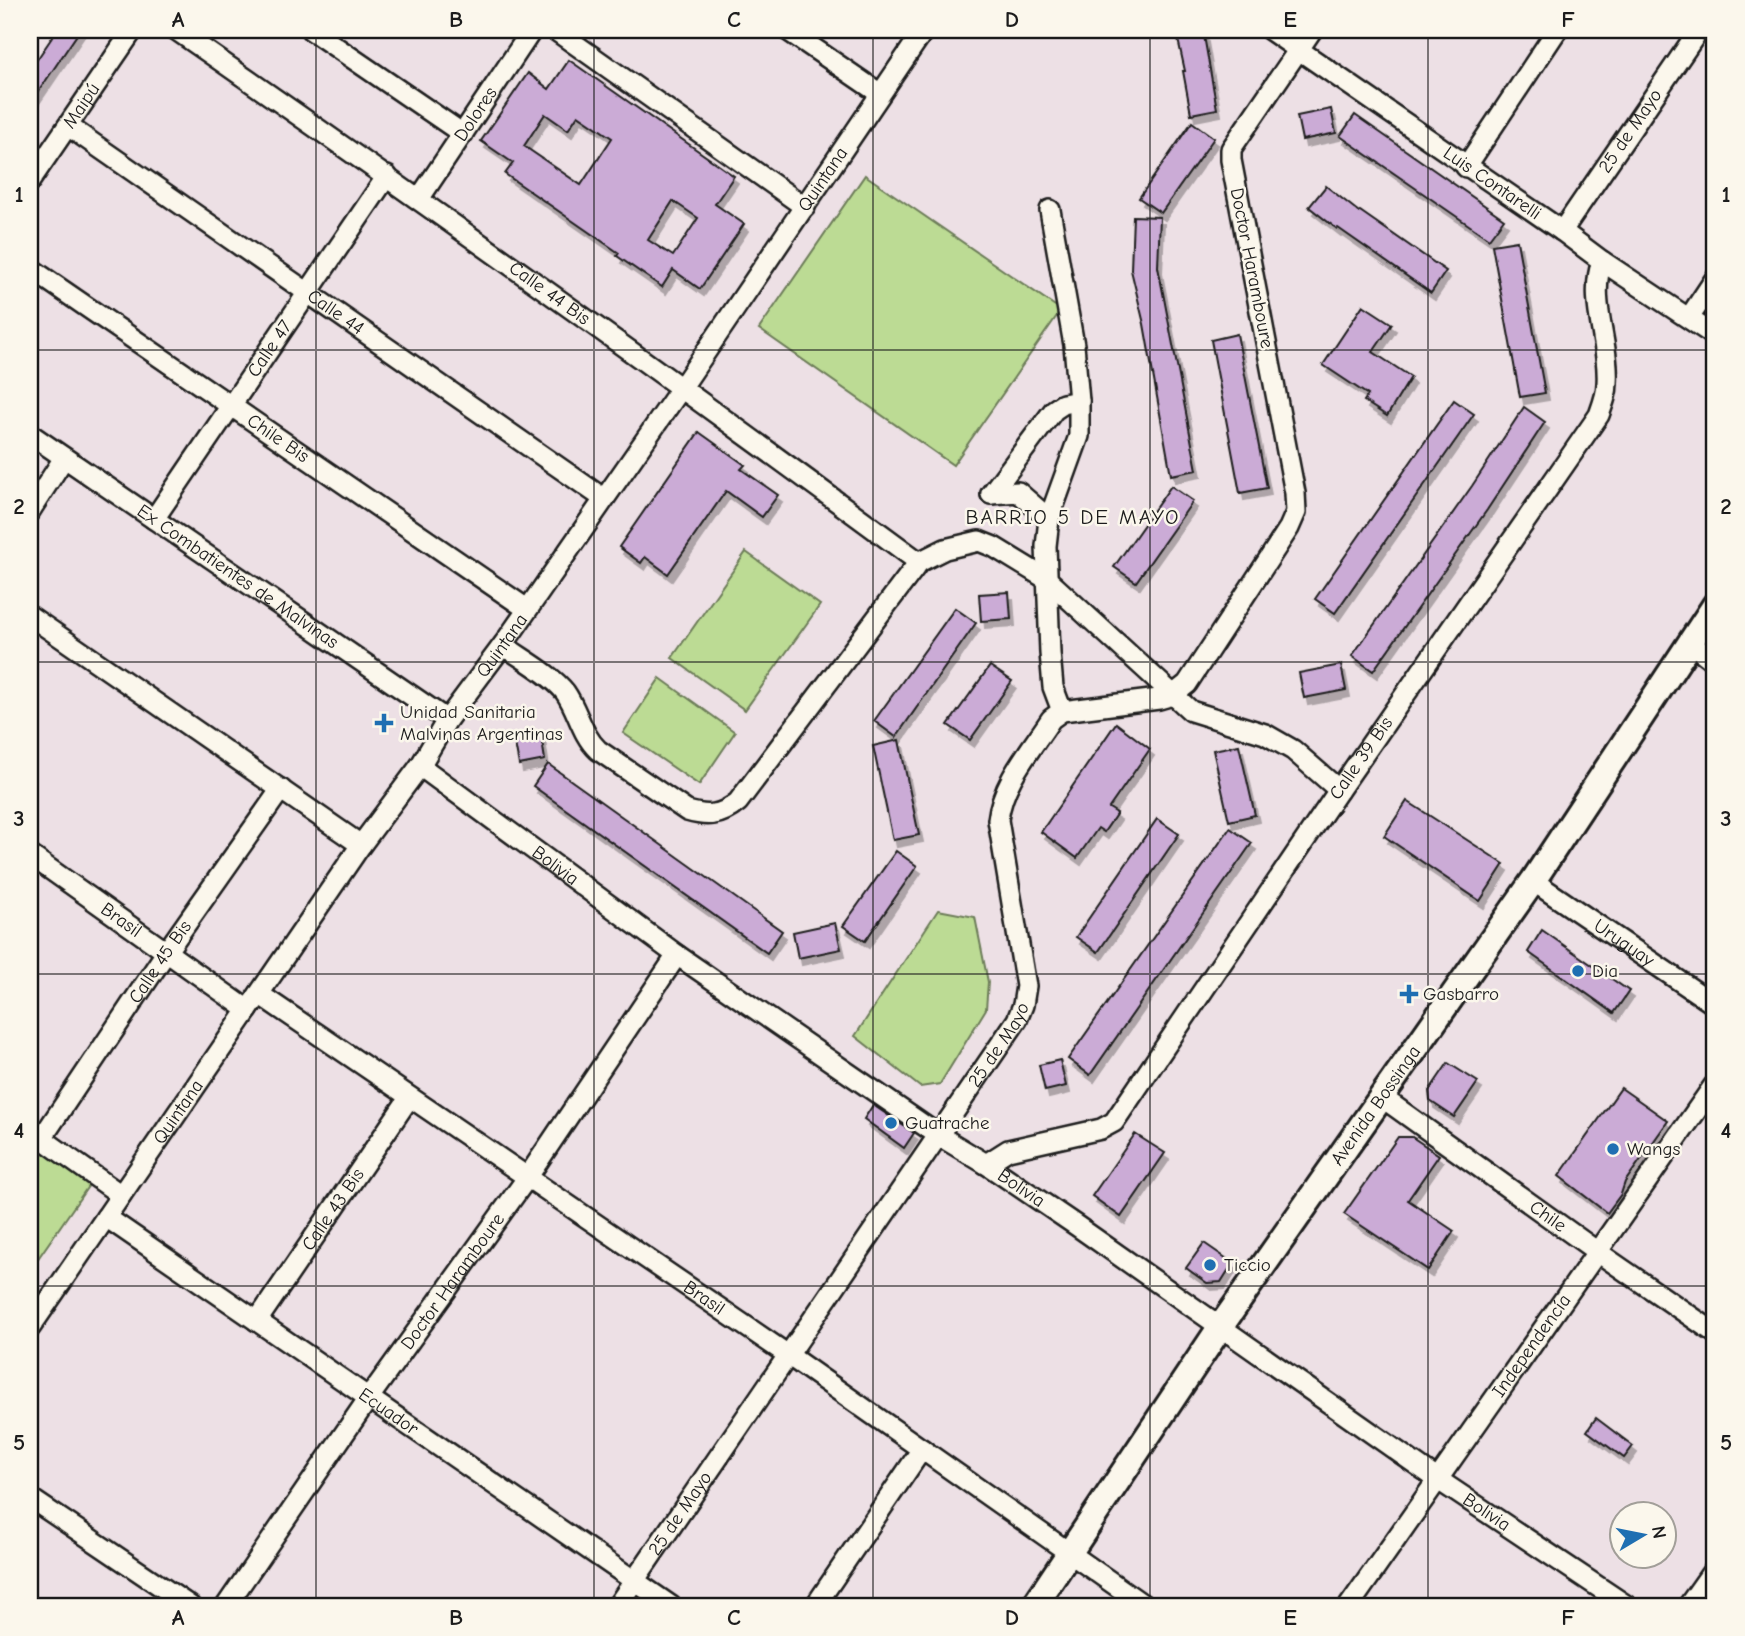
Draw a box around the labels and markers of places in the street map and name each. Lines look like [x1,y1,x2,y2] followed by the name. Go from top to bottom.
[400,701,563,745] place label: Unidad Sanitaria Malvinas Argentinas
[374,713,394,733] marker: Unidad Sanitaria Malvinas Argentinas
[1592,960,1618,982] place label: Dia
[1570,963,1586,979] marker: Dia
[1423,983,1499,1005] place label: Gasbarro
[1401,986,1417,1002] marker: Gasbarro
[905,1112,989,1134] place label: Guatrache
[883,1115,899,1131] marker: Guatrache
[1627,1138,1681,1160] place label: Wangs
[1605,1141,1621,1157] marker: Wangs
[1224,1254,1271,1276] place label: Ticcio
[1202,1257,1218,1273] marker: Ticcio

